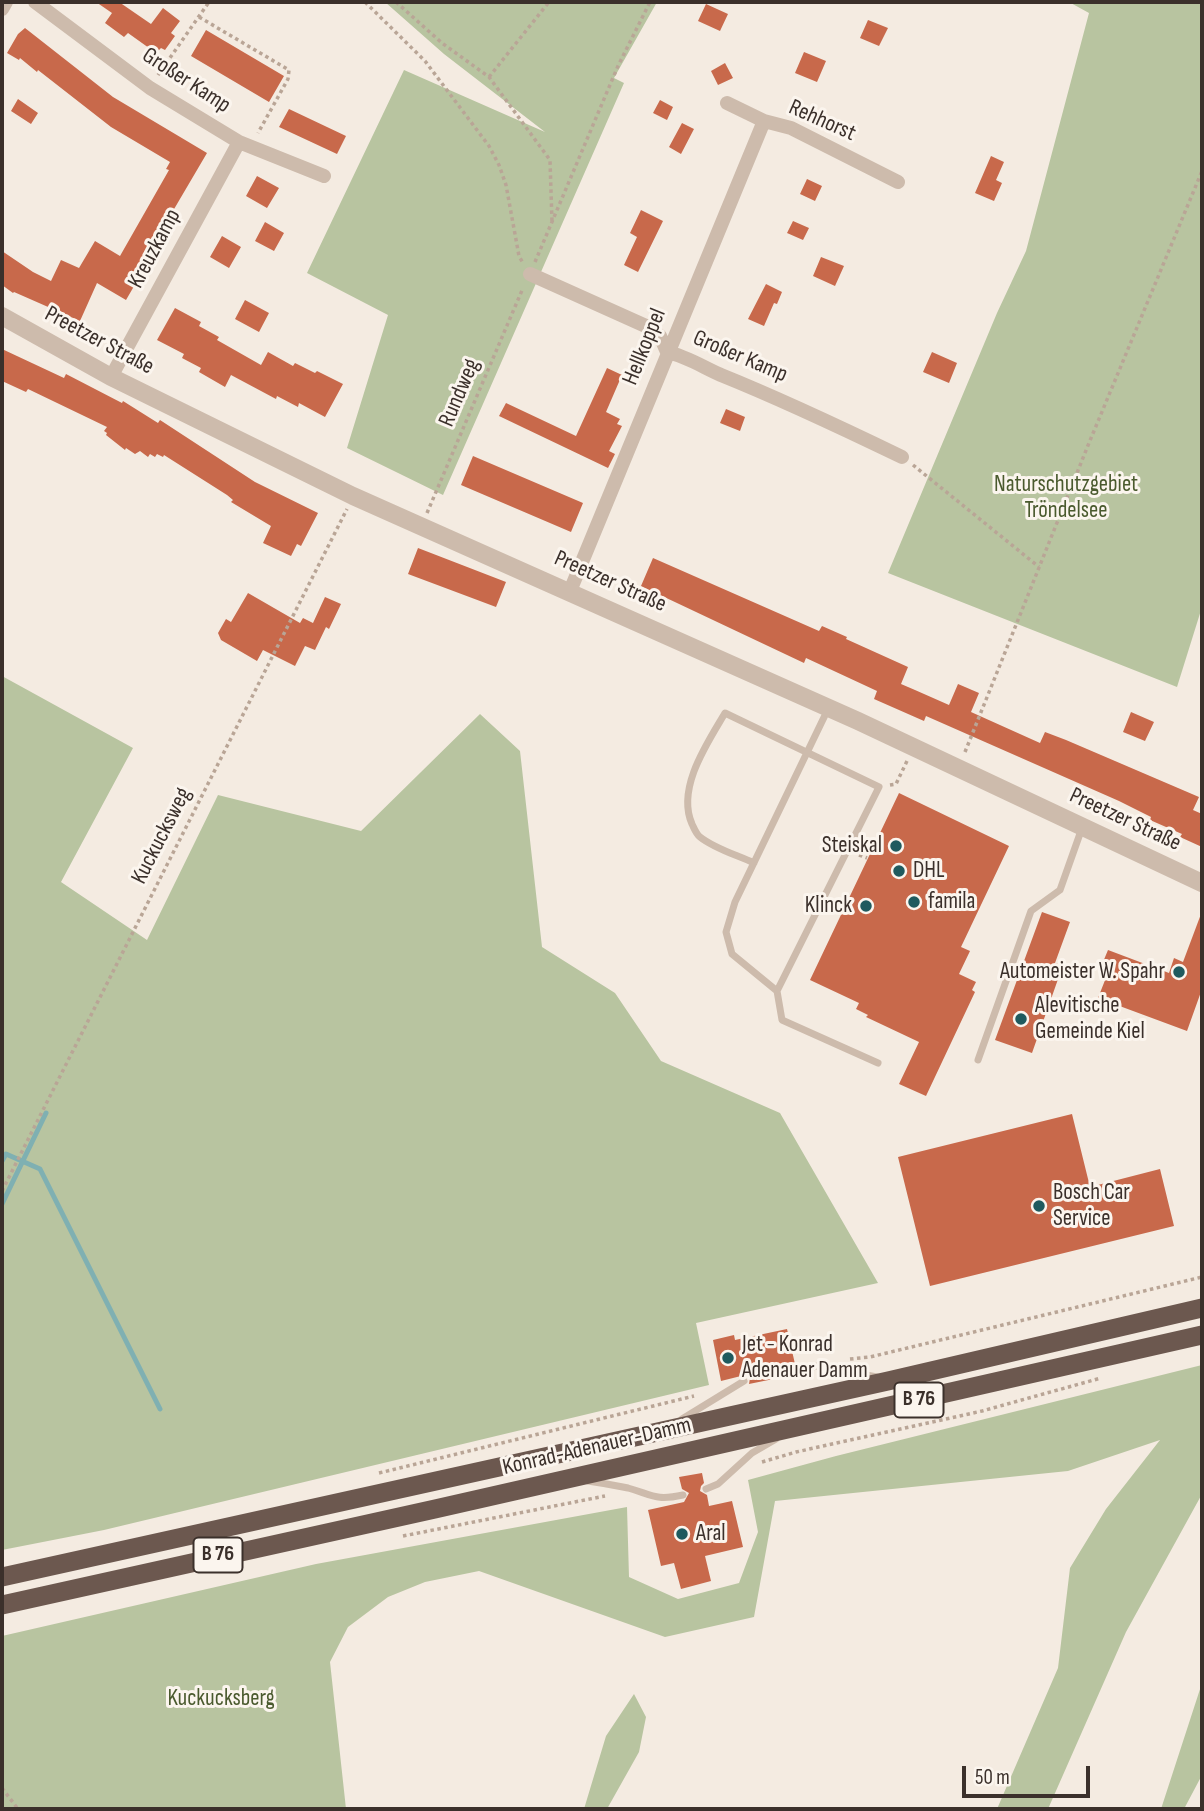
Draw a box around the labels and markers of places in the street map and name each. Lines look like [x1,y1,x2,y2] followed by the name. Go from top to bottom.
[822,832,882,860] place label: Steiskal
[888,838,904,854] marker: Steiskal
[913,857,945,885] place label: DHL
[891,863,907,879] marker: DHL
[928,888,975,916] place label: famila
[805,892,852,920] place label: Klinck
[906,894,922,910] marker: famila
[858,898,874,914] marker: Klinck
[1000,958,1165,986] place label: Automeister W. Spahr
[1171,964,1187,980] marker: Automeister W. Spahr
[1035,992,1145,1046] place label: Alevitische Gemeinde Kiel
[1013,1011,1029,1027] marker: Alevitische Gemeinde Kiel
[1053,1179,1130,1233] place label: Bosch Car Service
[1031,1198,1047,1214] marker: Bosch Car Service
[742,1331,868,1385] place label: Jet - Konrad Adenauer Damm
[720,1350,736,1366] marker: Jet - Konrad Adenauer Damm
[696,1520,726,1548] place label: Aral
[674,1526,690,1542] marker: Aral

